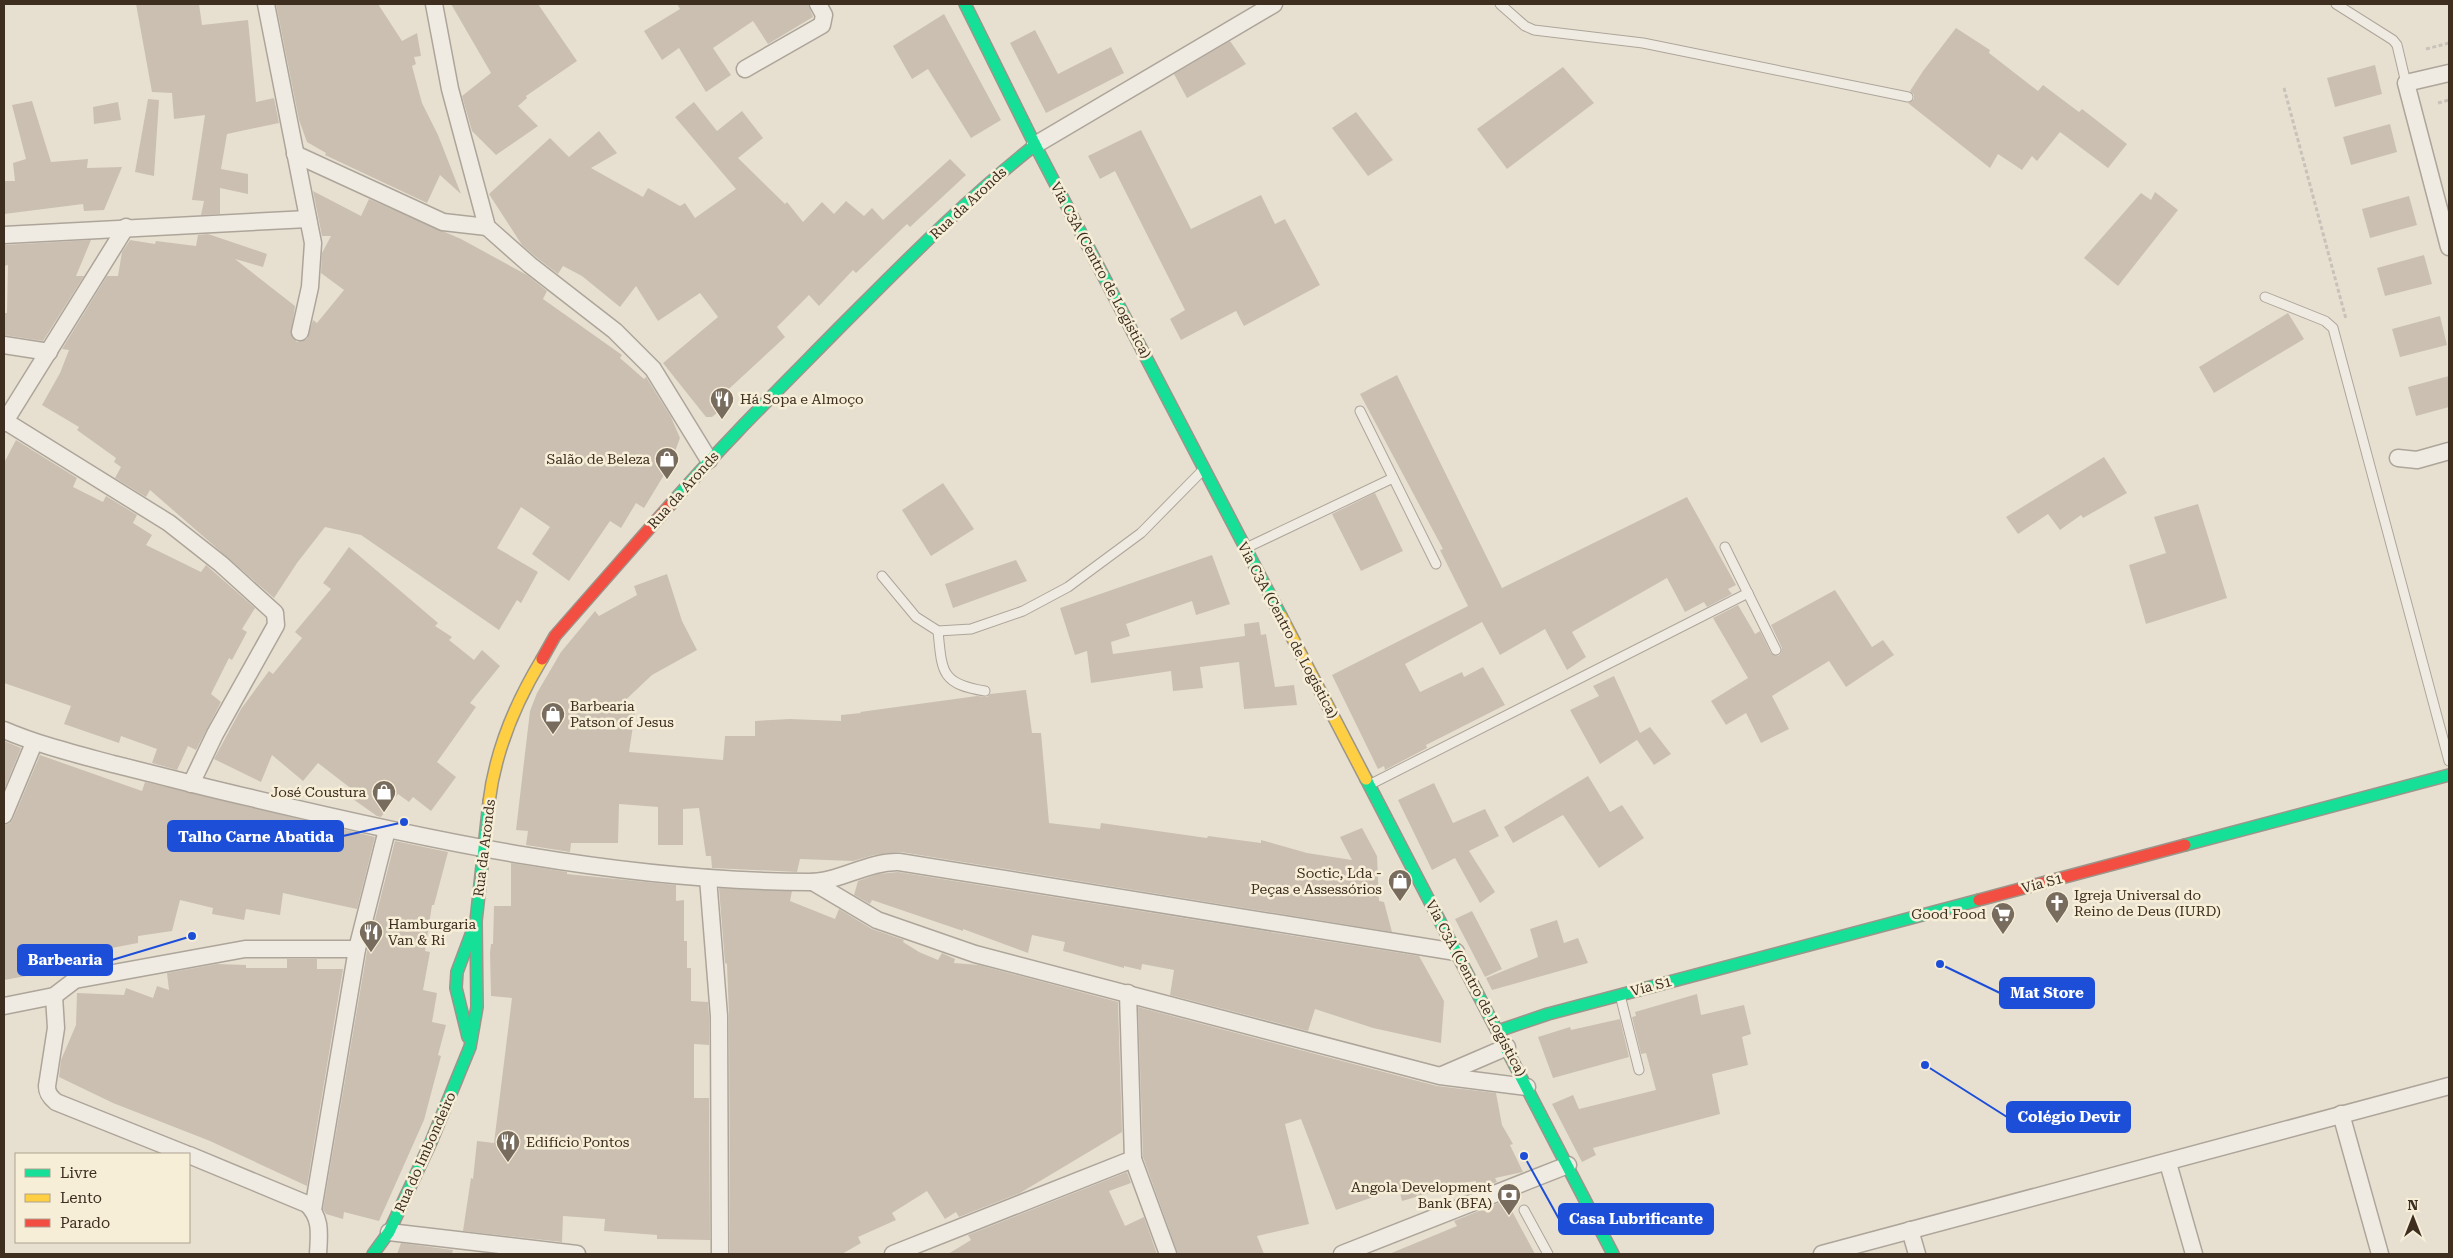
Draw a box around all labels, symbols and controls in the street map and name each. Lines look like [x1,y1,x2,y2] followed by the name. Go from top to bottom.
[927,163,1010,242] street label: Rua da Aronds
[1048,179,1154,361] street label: Via C3A (Centro de Logística)
[709,386,735,420] restaurant icon: Há Sopa e Almoço
[740,391,864,407] place label: Há Sopa e Almoço
[654,446,680,480] shop icon: Salão de Beleza
[644,448,722,532] street label: Rua da Aronds
[546,451,650,467] place label: Salão de Beleza
[1235,539,1341,721] street label: Via C3A (Centro de Logística)
[570,698,674,730] place label: Barbearia Patson of Jesus
[540,701,566,735] shop icon: Barbearia Patson of Jesus
[371,779,397,813] shop icon: José Coustura
[271,784,366,800] place label: José Coustura
[470,798,498,898] street label: Rua da Aronds
[168,821,343,851] callout: Talho Carne Abatida
[178,828,334,846] text: Talho Carne Abatida
[1251,865,1382,897] place label: Soctic, Lda - Peças e Assessórios
[1387,868,1413,902] shop icon: Soctic, Lda - Peças e Assessórios
[2020,870,2064,896] street label: Via S1
[2074,887,2221,919] place label: Igreja Universal do Reino de Deus (IURD)
[2044,890,2070,924] church icon: Igreja Universal do Reino de Deus (IURD)
[1423,897,1529,1079] street label: Via C3A (Centro de Logística)
[1990,901,2016,935] supermarket icon: Good Food
[1911,906,1986,922] place label: Good Food
[388,916,477,948] place label: Hamburgaria Van & Ri
[358,919,384,953] restaurant icon: Hamburgaria Van & Ri
[18,945,112,975] callout: Barbearia
[28,951,102,969] text: Barbearia
[1629,973,1673,999] street label: Via S1
[2000,978,2094,1008] callout: Mat Store
[2010,984,2084,1002] text: Mat Store
[391,1089,459,1215] street label: Rua do Imbondeiro
[2007,1102,2130,1132] callout: Colégio Devir
[2017,1108,2121,1126] text: Colégio Devir
[495,1129,521,1163] restaurant icon: Edifício Pontos
[526,1134,630,1150] place label: Edifício Pontos
[15,1153,190,1243] legend
[60,1164,97,1182] text: Livre
[1351,1179,1492,1211] place label: Angola Development Bank (BFA)
[1496,1182,1522,1216] bank icon: Angola Development Bank (BFA)
[60,1189,102,1207] text: Lento
[2388,1193,2438,1243] north arrow
[2408,1197,2419,1213] text: N
[1559,1204,1713,1234] callout: Casa Lubrificante
[1569,1210,1703,1228] text: Casa Lubrificante
[60,1214,110,1232] text: Parado

